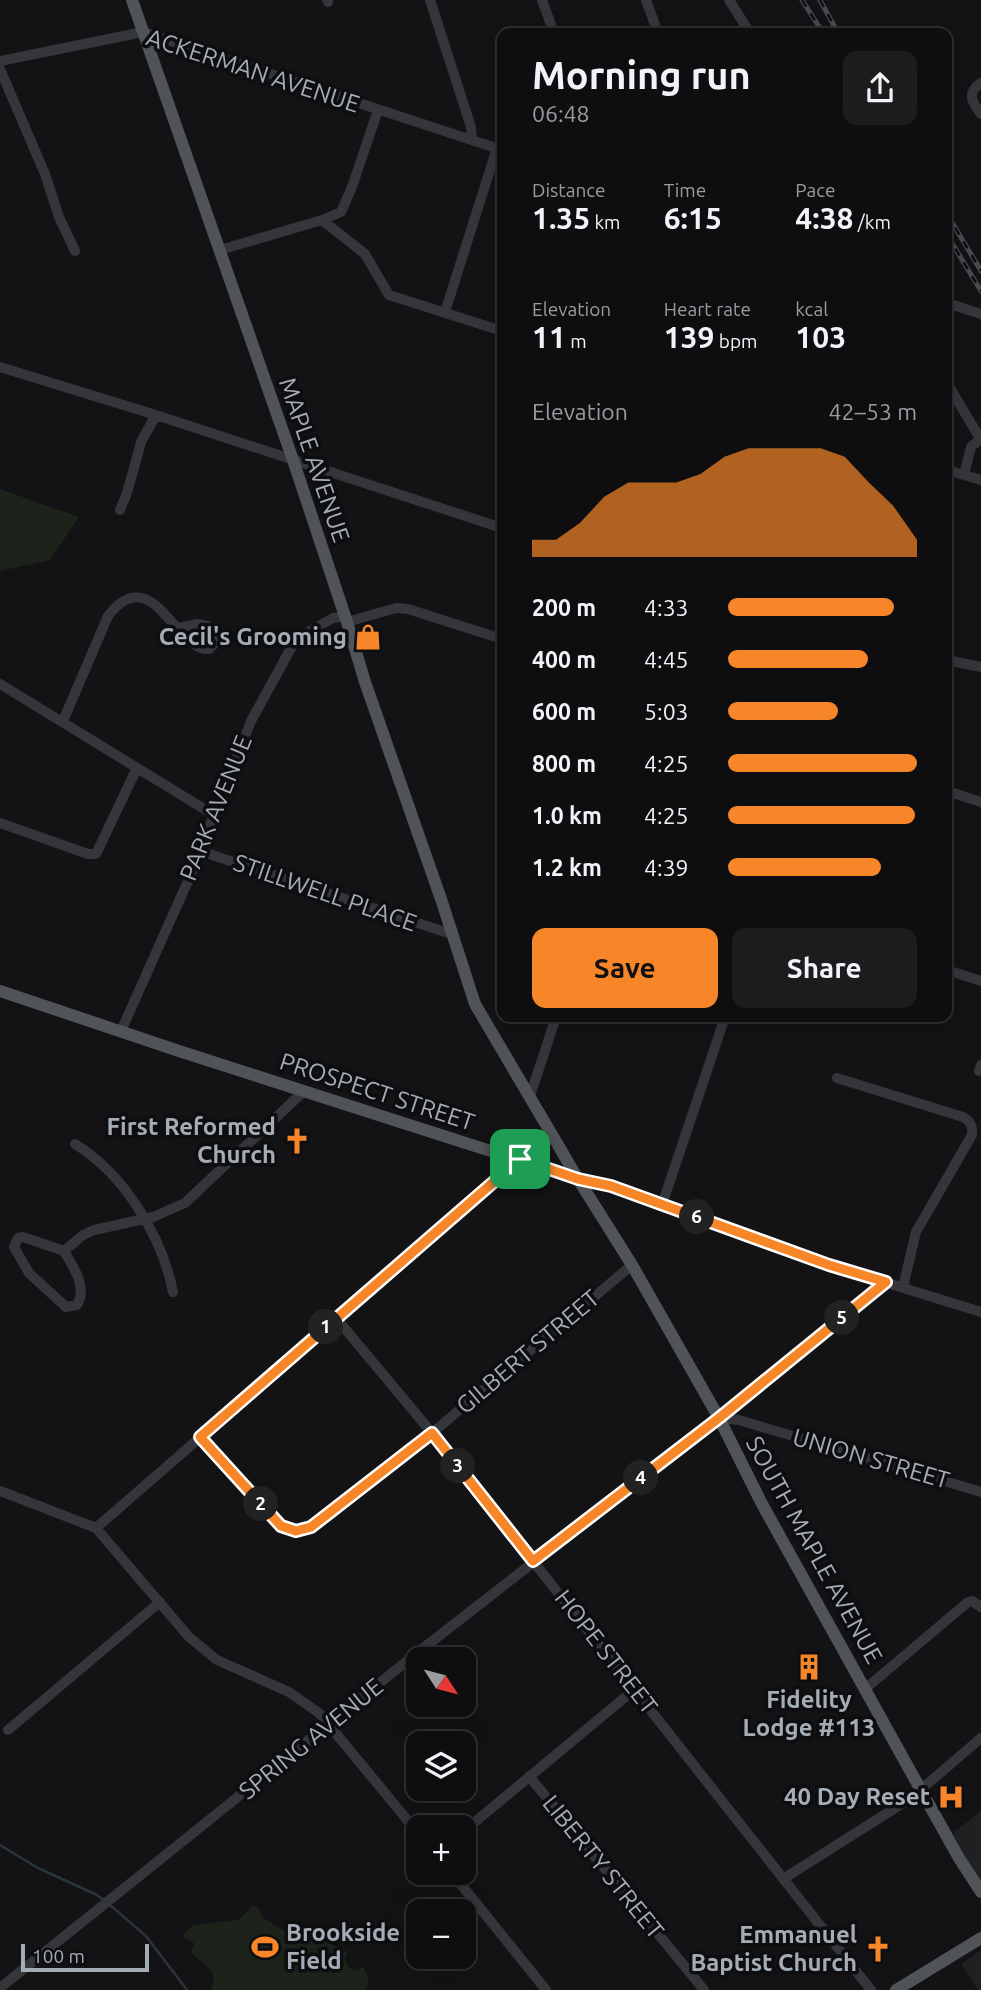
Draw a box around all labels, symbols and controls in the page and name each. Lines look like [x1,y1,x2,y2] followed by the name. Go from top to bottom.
[143,23,363,118] street label: ACKERMAN AVENUE
[843,51,917,125] button: share
[532,54,751,96] text: Morning run
[532,101,590,126] text: 06:48
[532,179,606,201] text: Distance
[664,179,706,201] text: Time
[795,179,836,201] text: Pace
[532,201,590,235] text: 1.35
[664,201,722,235] text: 6:15
[795,201,853,235] text: 4:38
[590,211,620,233] text: km
[853,211,891,233] text: /km
[532,298,611,320] text: Elevation
[664,298,751,320] text: Heart rate
[795,298,828,320] text: kcal
[532,320,566,354] text: 11
[664,320,714,354] text: 139
[795,320,846,354] text: 103
[566,330,587,352] text: m
[714,330,757,352] text: bpm
[274,374,355,546] street label: MAPLE AVENUE
[532,399,628,424] text: Elevation
[829,399,917,424] text: 42–53 m
[532,595,596,620] text: 200 m
[644,595,689,620] text: 4:33
[353,622,383,652] shop icon: Cecil's Grooming
[159,623,347,650] place label: Cecil's Grooming
[532,647,596,672] text: 400 m
[644,647,689,672] text: 4:45
[532,699,596,724] text: 600 m
[644,699,689,724] text: 5:03
[174,731,257,884] street label: PARK AVENUE
[532,751,596,776] text: 800 m
[644,751,689,776] text: 4:25
[532,803,602,828] text: 1.0 km
[644,803,689,828] text: 4:25
[230,849,420,937] street label: STILLWELL PLACE
[532,855,602,880] text: 1.2 km
[644,855,689,880] text: 4:39
[532,928,718,1008] button: Save
[732,928,917,1008] button: Share
[276,1047,478,1136] street label: PROSPECT STREET
[107,1113,276,1168] place label: First Reformed Church
[282,1126,312,1156] church icon: First Reformed Church
[490,1129,550,1189] pin
[501,1140,539,1178] icon: arrive
[680,1200,714,1234] pin: 6
[691,1205,702,1227] text: 6
[451,1284,604,1419] street label: GILBERT STREET
[824,1300,860,1336] pin: 5
[836,1306,847,1328] text: 5
[308,1310,344,1344] pin: 1
[320,1315,331,1337] text: 1
[790,1423,953,1494] street label: UNION STREET
[741,1432,888,1668] street label: SOUTH MAPLE AVENUE
[440,1448,476,1484] pin: 3
[452,1454,463,1476] text: 3
[624,1460,658,1496] pin: 4
[635,1466,646,1488] text: 4
[244,1486,278,1522] pin: 2
[255,1492,266,1514] text: 2
[550,1584,663,1719] street label: HOPE STREET
[406,1647,476,1717] north arrow
[406,1647,476,1969] map controls
[794,1652,824,1682] building icon: Fidelity Lodge #113
[234,1673,388,1805] street label: SPRING AVENUE
[743,1686,875,1741] place label: Fidelity Lodge #113
[406,1731,476,1801] button: layers
[936,1782,966,1812] hospital icon: 40 Day Reset
[784,1783,930,1810] place label: 40 Day Reset
[537,1790,669,1944] street label: LIBERTY STREET
[406,1815,476,1885] button: +
[406,1899,476,1969] button: −
[286,1919,400,1974] place label: Brookside Field
[690,1921,857,1976] place label: Emmanuel Baptist Church
[250,1932,280,1962] sports icon: Brookside Field
[863,1934,893,1964] church icon: Emmanuel Baptist Church
[21,1941,149,1973] scale bar
[32,1945,85,1967] text: 100 m

